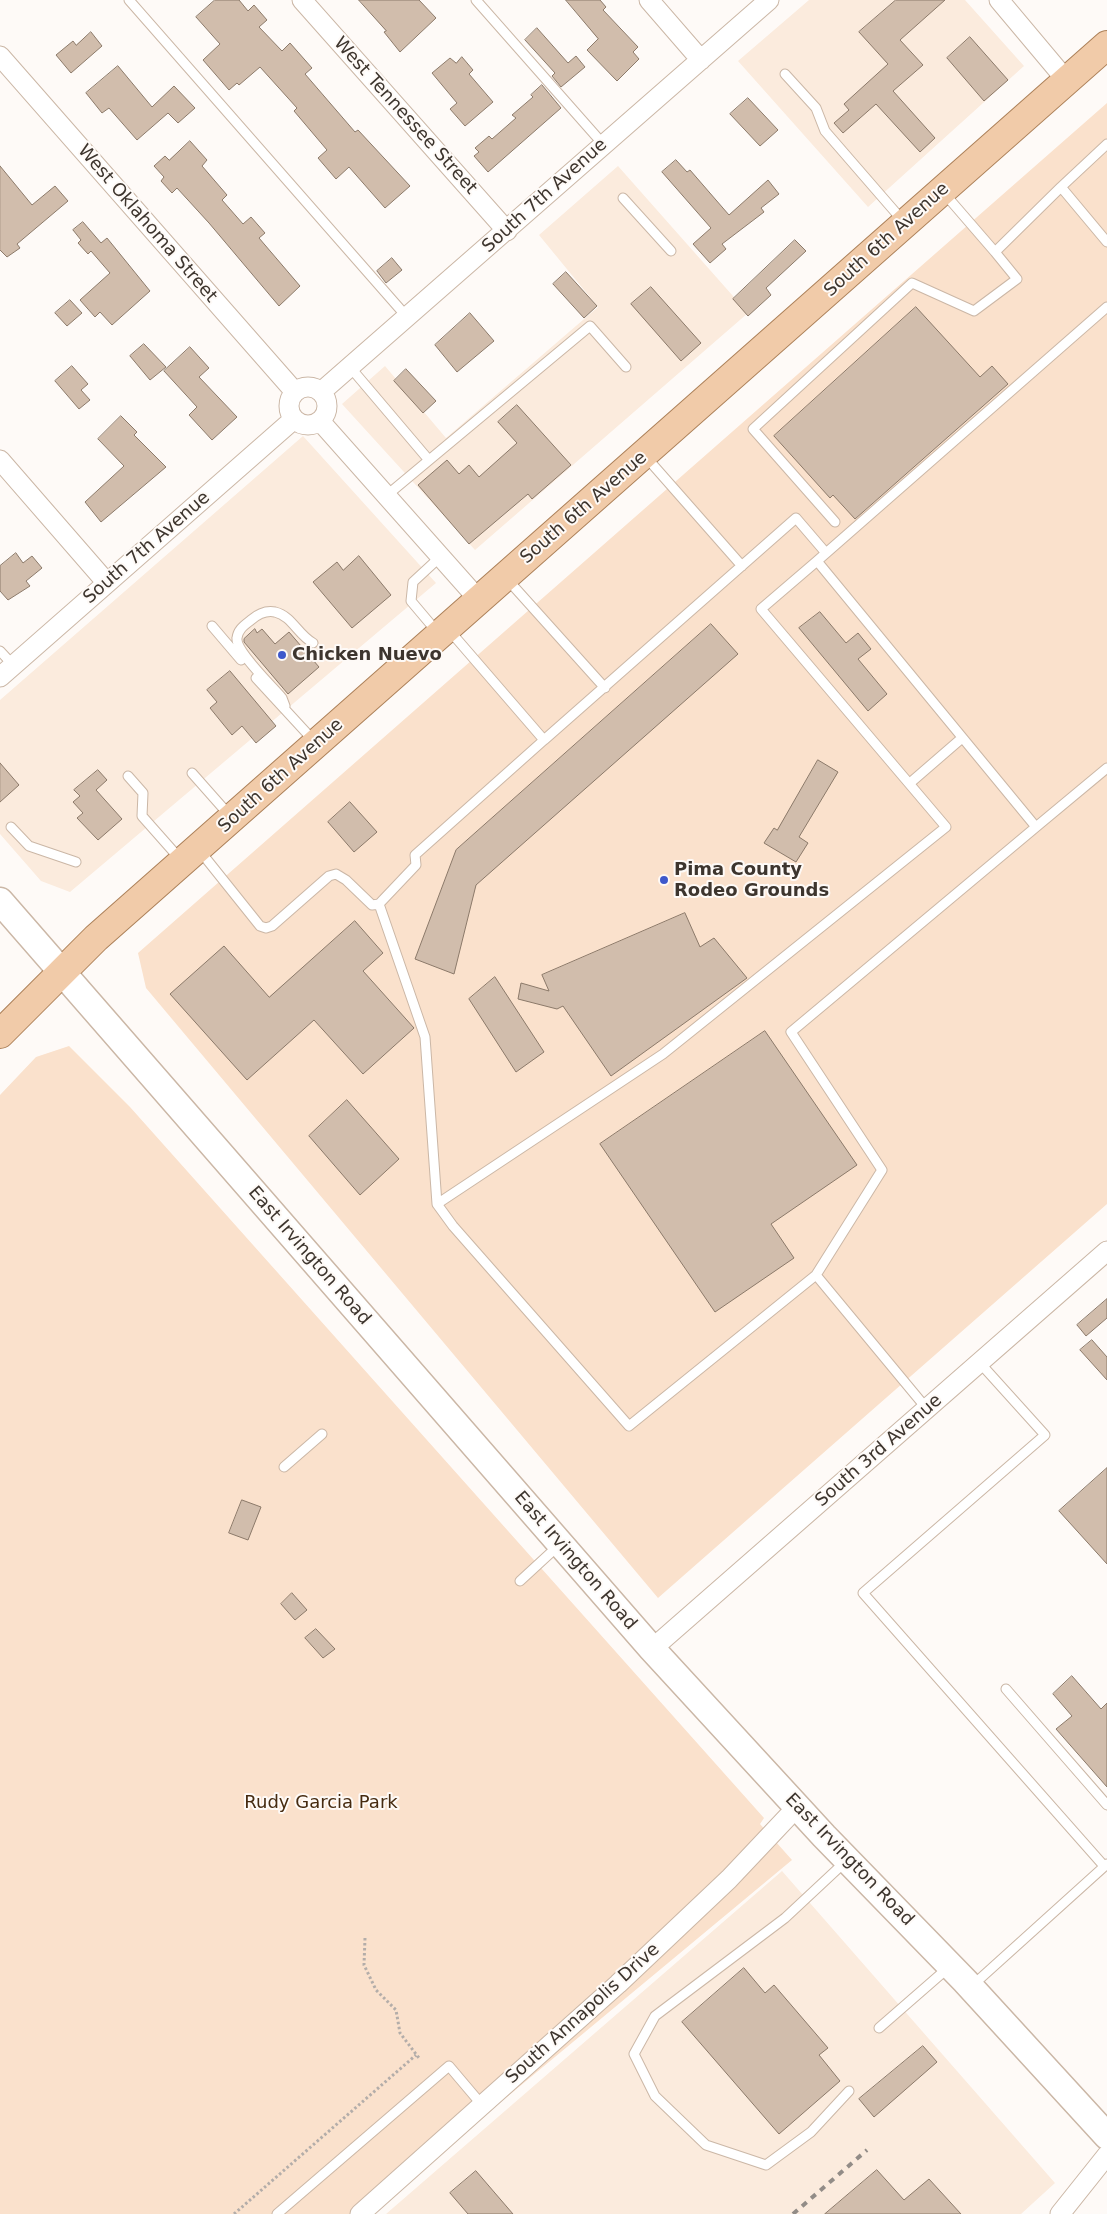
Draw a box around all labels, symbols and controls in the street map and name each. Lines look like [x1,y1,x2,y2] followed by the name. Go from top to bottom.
[329,33,481,199] street label: West Tennessee Street
[478,134,612,258] street label: South 7th Avenue
[73,141,221,307] street label: West Oklahoma Street
[820,178,954,302] street label: South 6th Avenue
[516,447,652,569] street label: South 6th Avenue
[79,487,215,609] street label: South 7th Avenue
[292,644,442,666] place label: Chicken Nuevo
[276,649,288,661] marker: Chicken Nuevo
[214,714,348,838] street label: South 6th Avenue
[674,859,829,902] place label: Pima County Rodeo Grounds
[658,874,670,886] marker: Pima County Rodeo Grounds
[243,1182,375,1330] street label: East Irvington Road
[811,1390,947,1512] street label: South 3rd Avenue
[509,1487,641,1635] street label: East Irvington Road
[780,1789,918,1931] street label: East Irvington Road
[244,1792,398,1814] park label: Rudy Garcia Park
[502,1939,664,2089] street label: South Annapolis Drive

